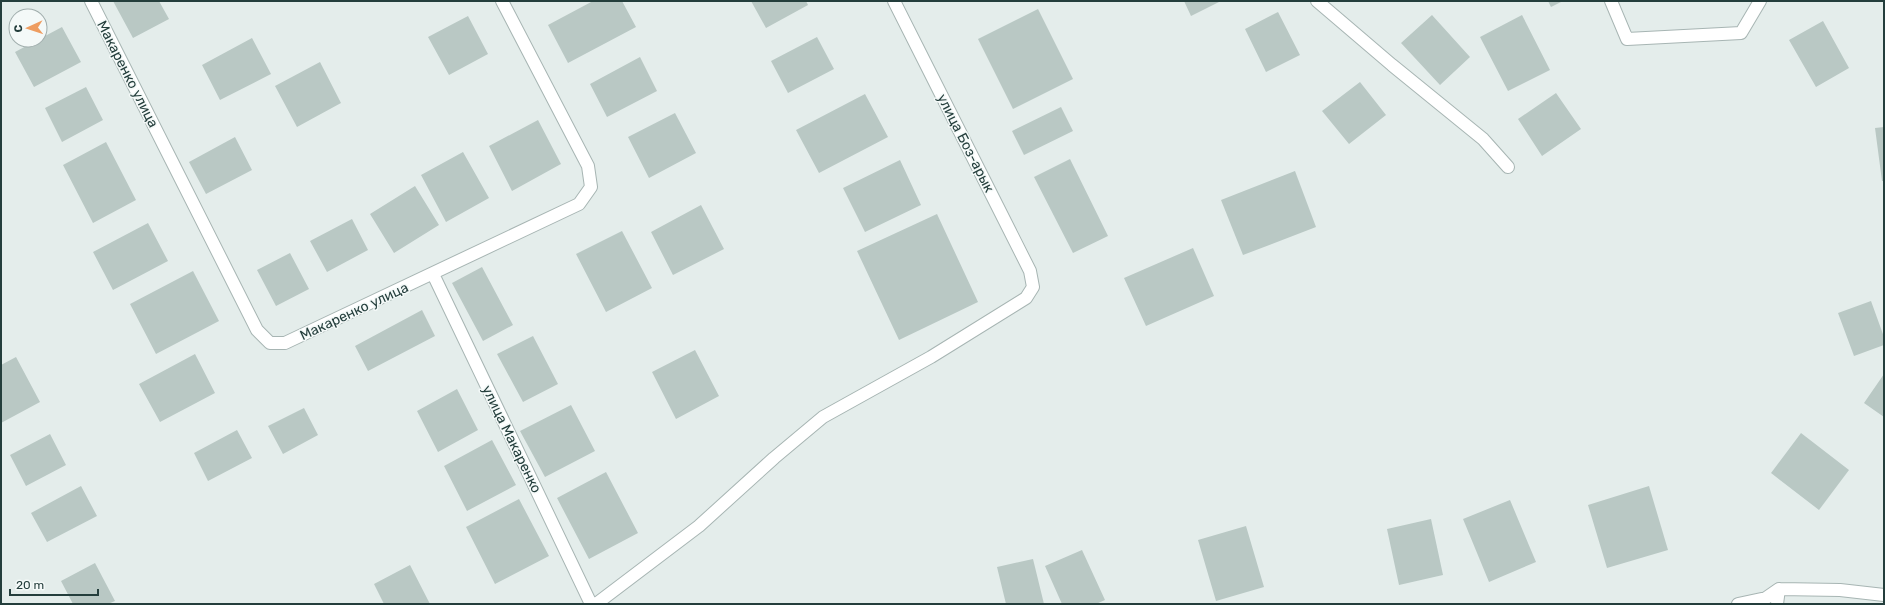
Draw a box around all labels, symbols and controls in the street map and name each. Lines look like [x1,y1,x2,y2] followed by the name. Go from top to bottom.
[8,8,48,48] north arrow
[93,18,162,131] street label: Макаренко улица
[12,24,25,33] text: С
[933,91,998,196] street label: улица Боз-арык
[297,279,411,344] street label: Макаренко улица
[478,383,545,496] street label: улица Макаренко
[10,571,98,597] scale bar
[16,578,44,592] text: 20 m

